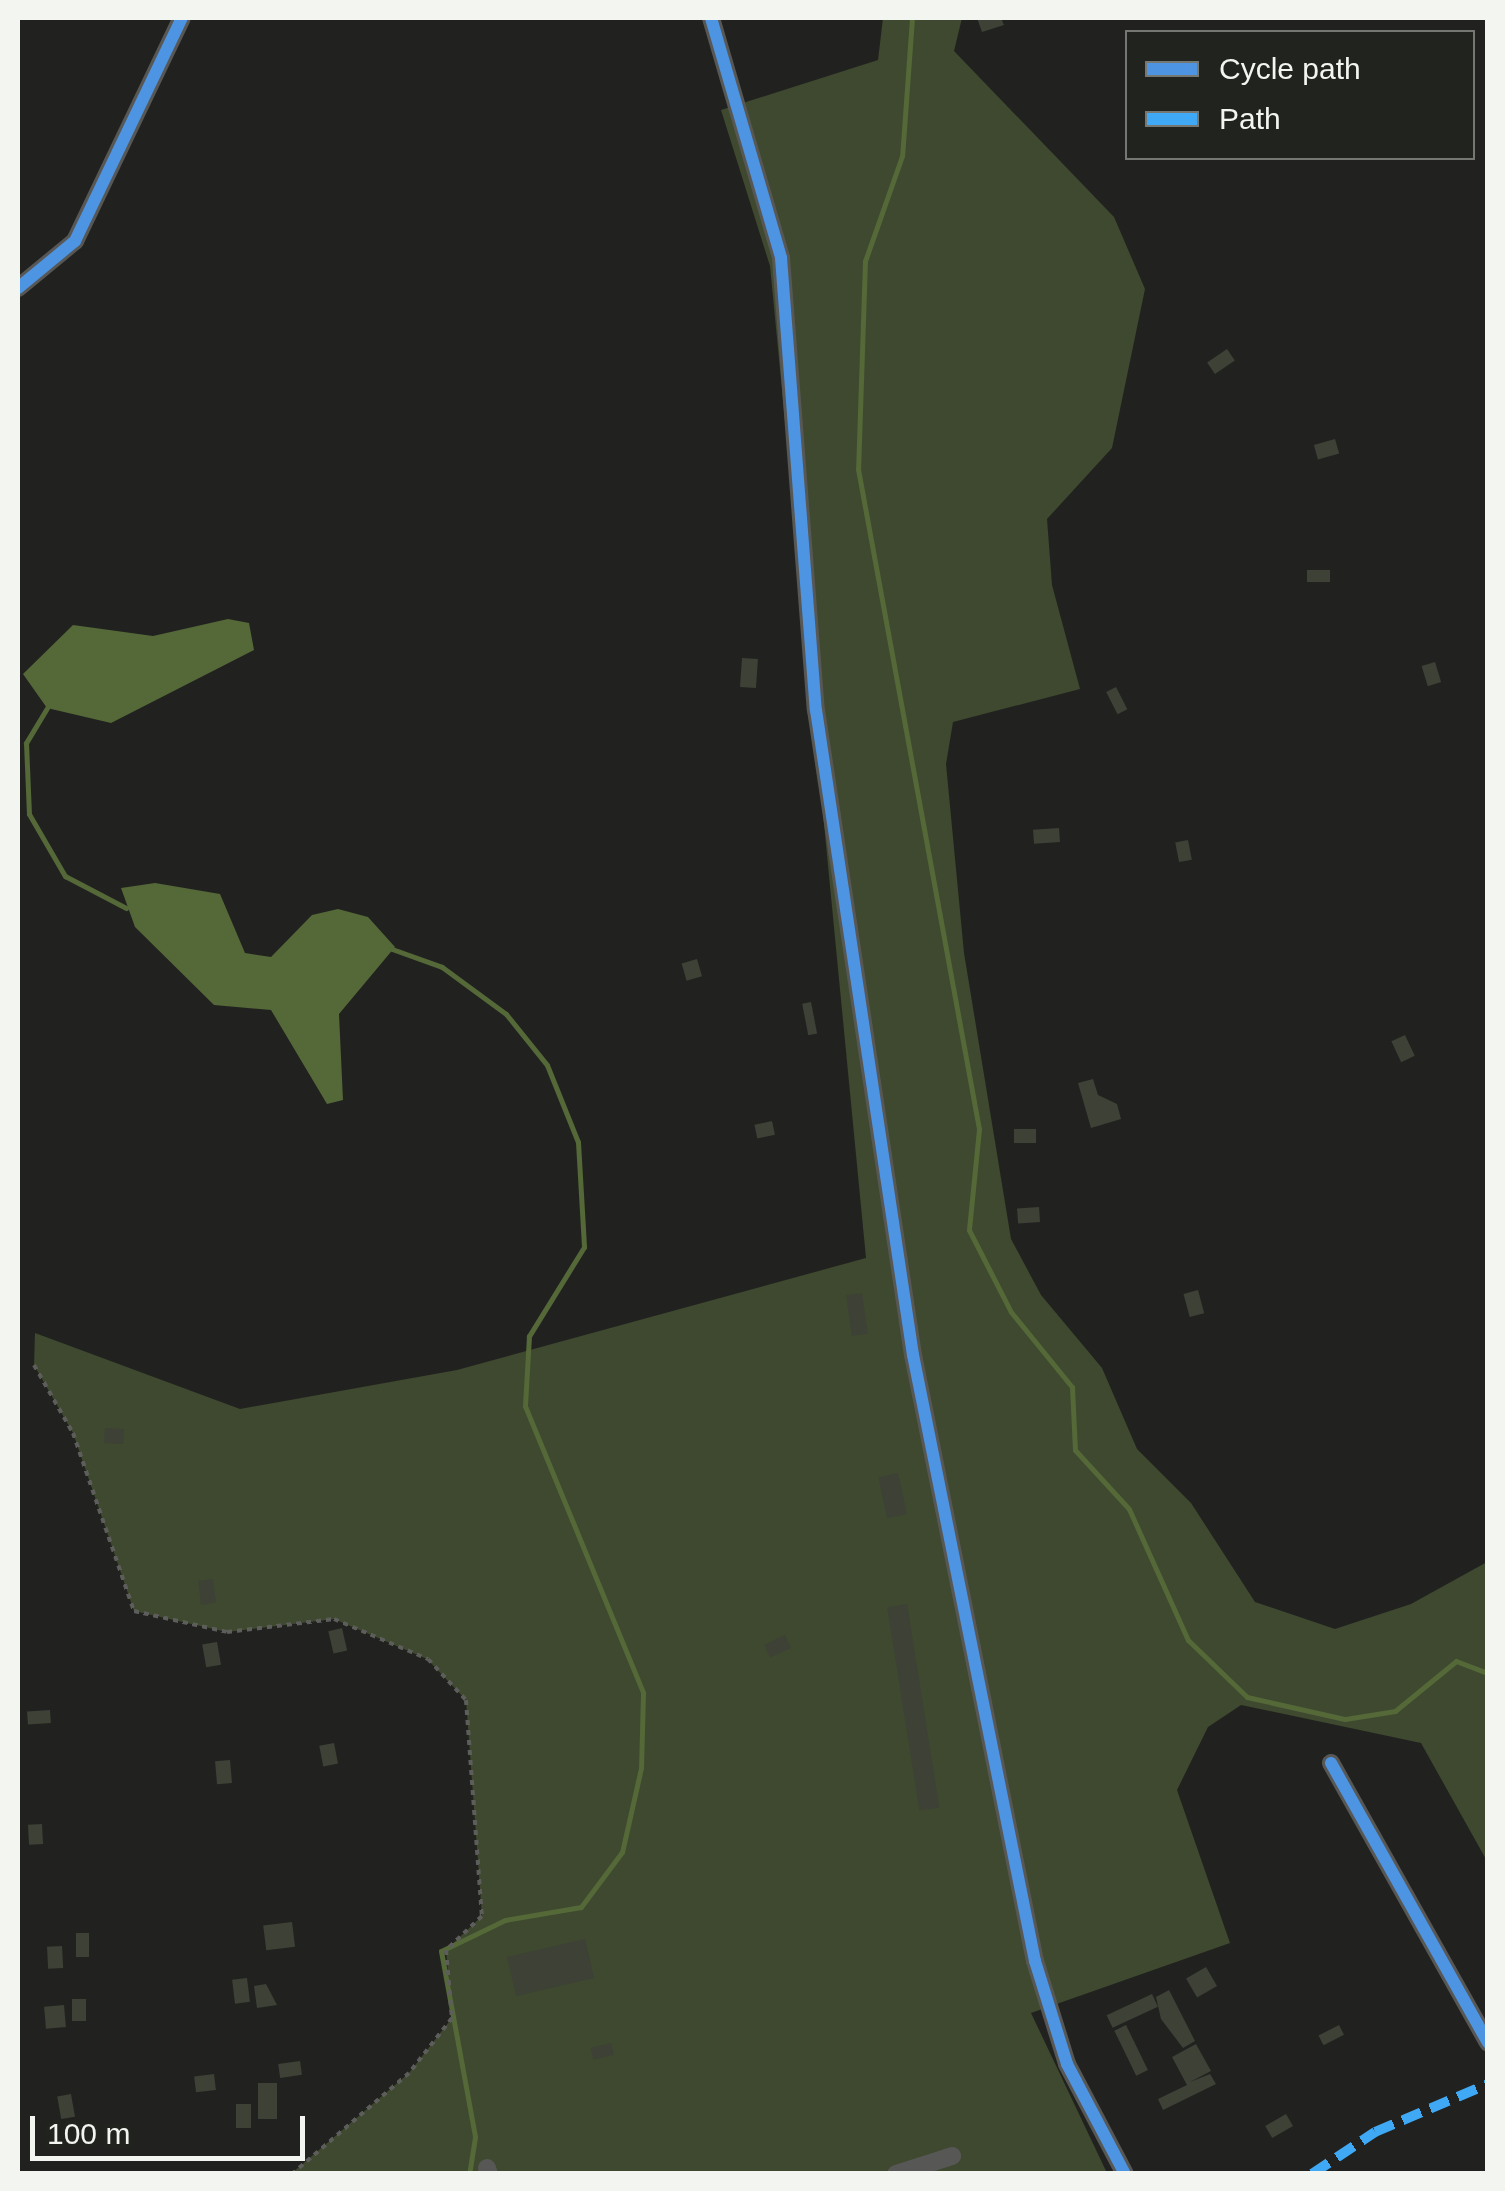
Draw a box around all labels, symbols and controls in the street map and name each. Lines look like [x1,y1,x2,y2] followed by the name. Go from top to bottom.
[1125,30,1475,160] legend
[1219,52,1361,85] text: Cycle path
[1219,102,1281,135] text: Path
[35,2096,310,2158] scale bar
[47,2117,130,2150] text: 100 m

